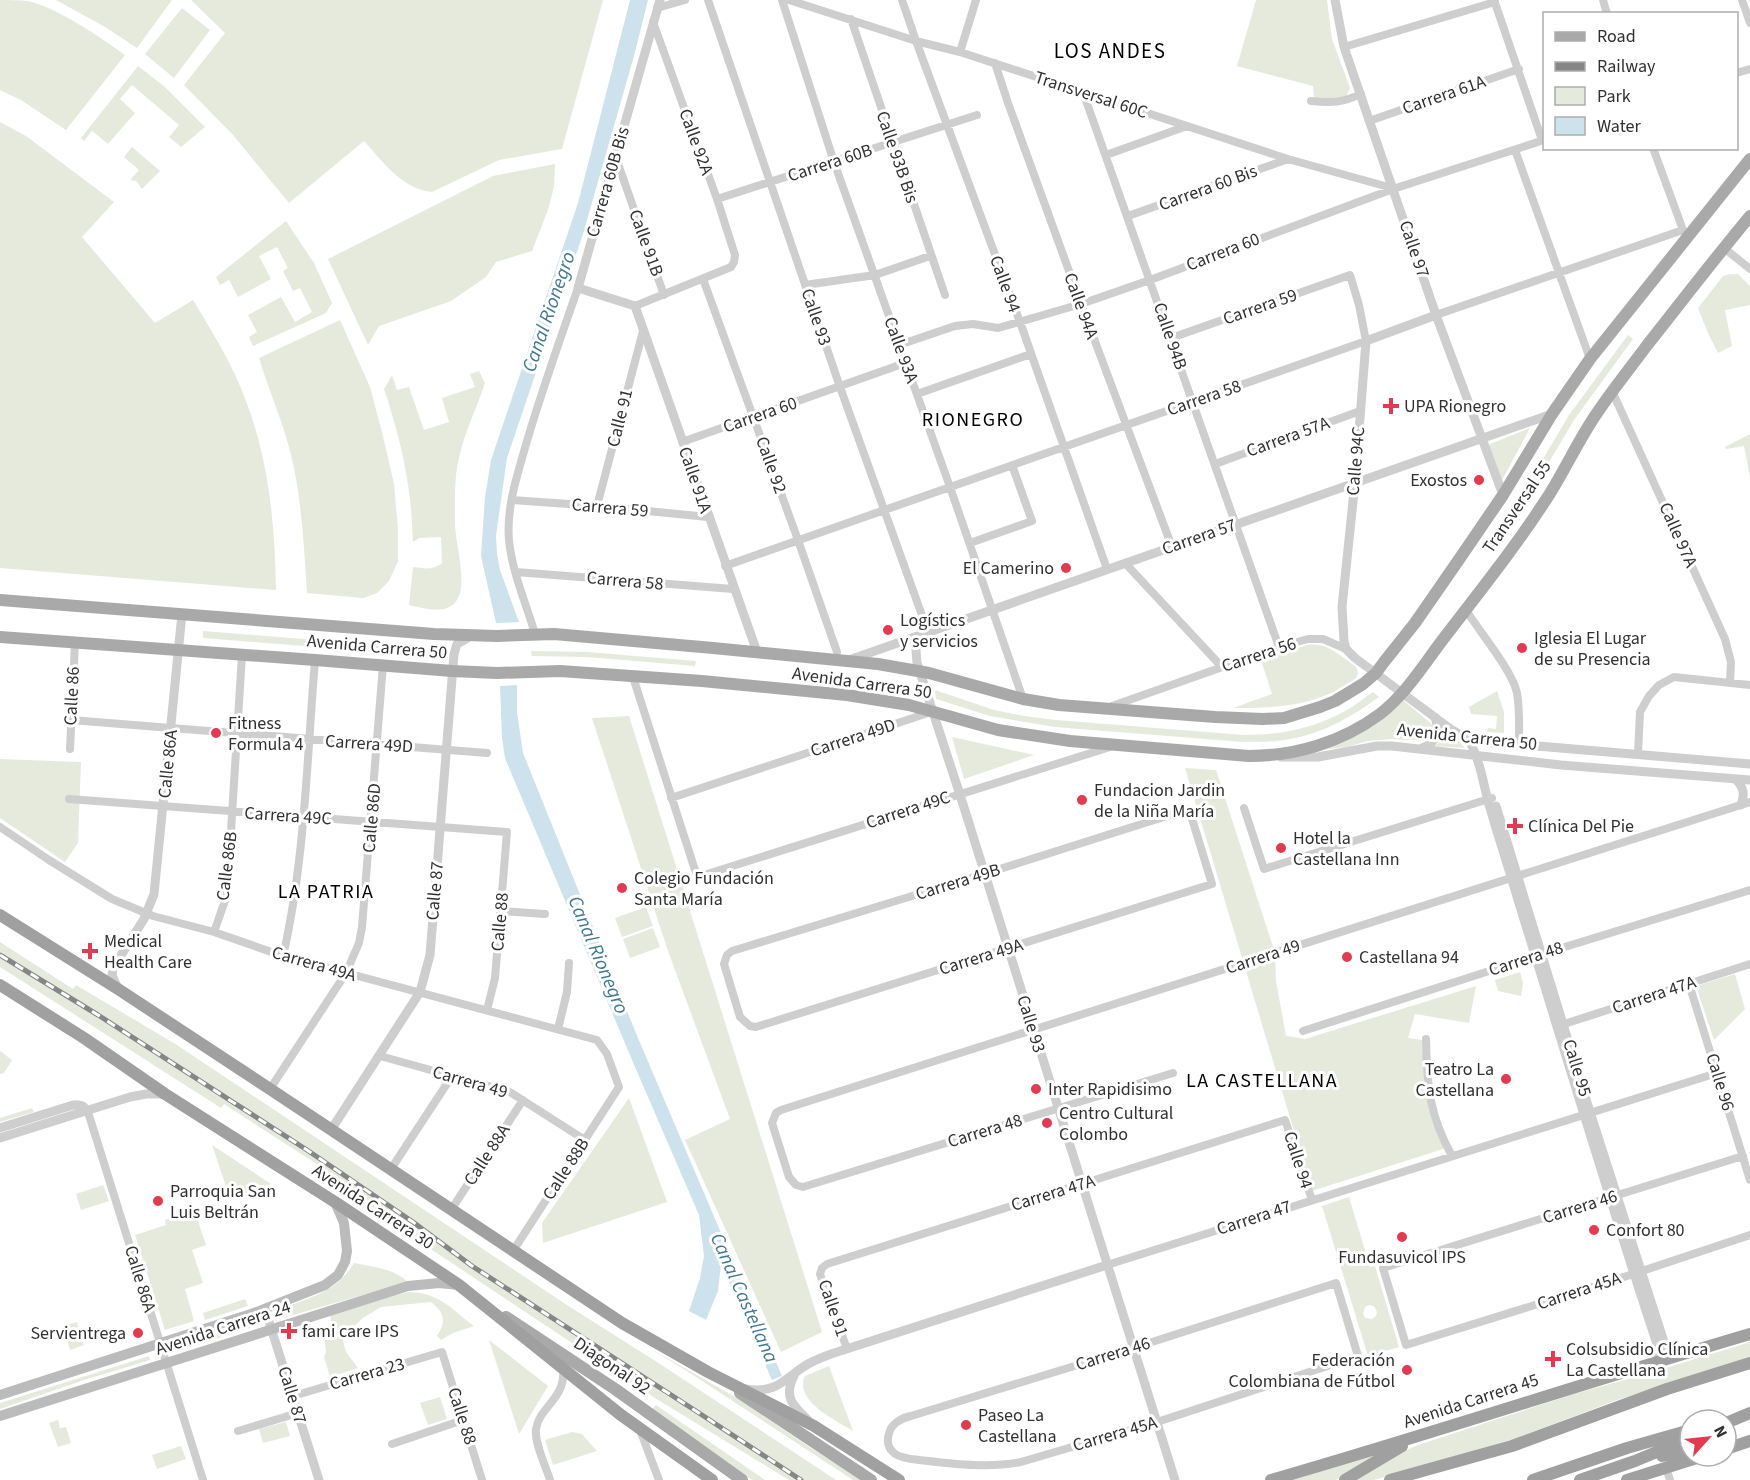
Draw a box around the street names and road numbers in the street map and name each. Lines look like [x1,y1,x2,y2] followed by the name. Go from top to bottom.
[1031,65,1151,125] street label: Transversal 60C
[1399,69,1489,121] street label: Carrera 61A
[672,105,720,179] street label: Calle 92A
[870,108,924,206] street label: Calle 93B Bis
[580,124,636,240] street label: Carrera 60B Bis
[784,138,876,188] street label: Carrera 60B
[1155,159,1261,217] street label: Carrera 60 Bis
[622,206,670,280] street label: Calle 91B
[1393,217,1435,281] street label: Calle 97
[1183,227,1263,277] street label: Carrera 60
[983,252,1027,316] street label: Calle 94
[1057,269,1105,343] street label: Calle 94A
[1220,283,1301,331] street label: Carrera 59
[795,285,837,349] street label: Calle 93
[1147,299,1193,373] street label: Calle 94B
[877,313,925,387] street label: Calle 93A
[1164,374,1245,422] street label: Carrera 58
[601,386,639,450] street label: Calle 91
[720,391,801,439] street label: Carrera 60
[1243,410,1333,464] street label: Carrera 57A
[1341,425,1371,497] street label: Calle 94C
[749,433,793,497] street label: Calle 92
[672,443,718,517] street label: Calle 91A
[1477,456,1557,558] street label: Transversal 55
[571,492,649,524] street label: Carrera 59
[1653,499,1703,572] street label: Calle 97A
[1159,513,1240,561] street label: Carrera 57
[586,565,664,597] street label: Carrera 58
[306,628,448,666] street label: Avenida Carrera 50
[1219,631,1300,679] street label: Carrera 56
[791,661,934,705] street label: Avenida Carrera 50
[58,666,86,726] street label: Calle 86
[807,713,899,763] street label: Carrera 49D
[1396,717,1538,757] street label: Avenida Carrera 50
[152,728,184,799] street label: Calle 86A
[324,728,414,760] street label: Carrera 49D
[356,782,388,854] street label: Calle 86D
[863,785,953,835] street label: Carrera 49C
[244,800,332,832] street label: Carrera 49C
[210,830,244,902] street label: Calle 86B
[912,857,1004,907] street label: Carrera 49B
[420,860,450,921] street label: Calle 87
[485,891,515,952] street label: Calle 88
[936,932,1026,982] street label: Carrera 49A
[1223,933,1304,981] street label: Carrera 49
[1486,935,1567,983] street label: Carrera 48
[269,940,359,988] street label: Carrera 49A
[1609,970,1699,1020] street label: Carrera 47A
[1010,992,1052,1056] street label: Calle 93
[1556,1036,1598,1100] street label: Calle 95
[1699,1050,1741,1114] street label: Calle 96
[430,1059,510,1105] street label: Carrera 49
[945,1108,1026,1154] street label: Carrera 48
[458,1119,516,1191] street label: Calle 88A
[1277,1128,1319,1192] street label: Calle 94
[537,1133,595,1205] street label: Calle 88B
[307,1158,439,1256] street label: Avenida Carrera 30
[1008,1168,1098,1218] street label: Carrera 47A
[1540,1184,1621,1230] street label: Carrera 46
[1214,1194,1295,1242] street label: Carrera 47
[118,1242,162,1316] street label: Calle 86A
[1534,1266,1624,1316] street label: Carrera 45A
[812,1276,854,1340] street label: Calle 91
[152,1294,294,1362] street label: Avenida Carrera 24
[568,1331,656,1401] street label: Diagonal 92
[1073,1331,1154,1377] street label: Carrera 46
[327,1351,407,1397] street label: Carrera 23
[271,1363,313,1427] street label: Calle 87
[1400,1367,1542,1435] street label: Avenida Carrera 45
[441,1384,483,1448] street label: Calle 88
[1070,1410,1160,1458] street label: Carrera 45A

